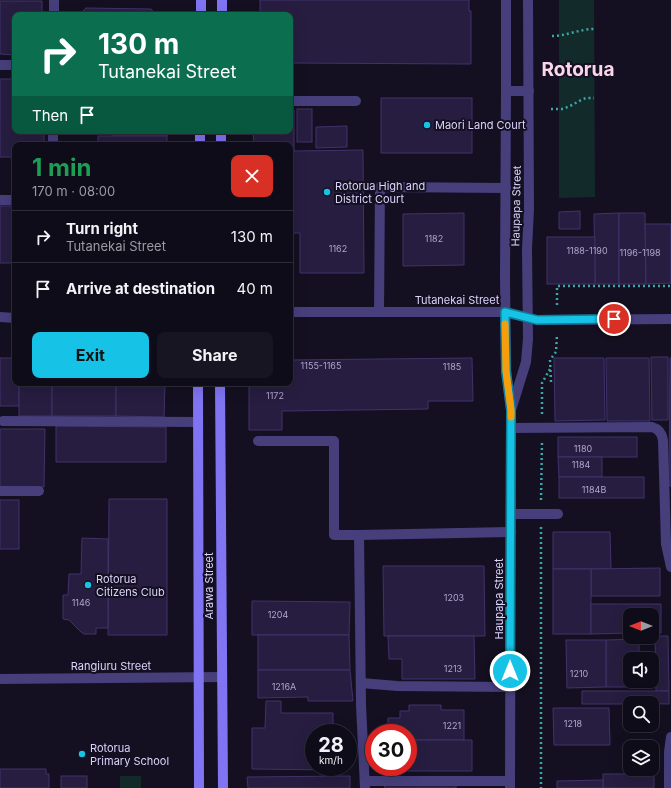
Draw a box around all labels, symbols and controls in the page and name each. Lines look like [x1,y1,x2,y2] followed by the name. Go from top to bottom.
[98,27,179,61] text: 130 m
[32,28,84,80] icon: right
[542,58,614,81] district label: Rotorua
[98,61,236,82] text: Tutanekai Street
[76,104,98,126] icon: arrive
[32,106,68,125] text: Then
[435,118,526,132] place label: Maori Land Court
[422,120,432,130] marker: Maori Land Court
[32,153,91,182] text: 1 min
[231,155,273,197] button: close
[508,165,524,247] street label: Haupapa Street
[335,179,425,206] place label: Rotorua High and District Court
[32,183,115,199] text: 170 m · 08:00
[322,187,332,197] marker: Rotorua High and District Court
[66,219,138,238] text: Turn right
[32,226,54,248] icon: right
[231,227,273,246] text: 130 m
[425,233,443,244] house number: 1182
[66,238,166,254] text: Tutanekai Street
[329,243,347,254] house number: 1162
[566,245,608,256] house number: 1188-1190
[619,247,661,258] house number: 1196-1198
[32,278,54,300] icon: arrive
[66,279,215,298] text: Arrive at destination
[236,279,273,298] text: 40 m
[415,293,500,307] street label: Tutanekai Street
[597,302,631,336] pin
[603,308,625,330] icon: arrive
[32,332,149,378] button: Exit
[157,332,273,378] button: Share
[301,360,341,371] house number: 1155-1165
[443,361,461,372] house number: 1185
[266,390,284,401] house number: 1172
[574,443,593,454] house number: 1180
[572,459,591,470] house number: 1184
[582,484,606,495] house number: 1184B
[202,552,216,620] street label: Arawa Street
[492,558,506,640] street label: Haupapa Street
[96,572,165,599] place label: Rotorua Citizens Club
[83,580,93,590] marker: Rotorua Citizens Club
[444,592,465,603] house number: 1203
[72,597,91,608] house number: 1146
[623,608,659,644] north arrow
[623,608,659,776] map controls
[268,609,288,620] house number: 1204
[489,650,531,692] position arrow
[623,652,659,688] button: sound
[71,659,152,673] street label: Rangiuru Street
[444,663,463,674] house number: 1213
[570,668,589,679] house number: 1210
[272,681,296,692] house number: 1216A
[623,696,659,732] button: search
[564,718,583,729] house number: 1218
[443,720,461,731] house number: 1221
[365,724,417,776] speed limit sign: 30
[318,733,344,757] text: 28
[623,740,659,776] button: layers
[90,741,169,768] place label: Rotorua Primary School
[77,749,87,759] marker: Rotorua Primary School
[319,754,343,766] text: km/h

